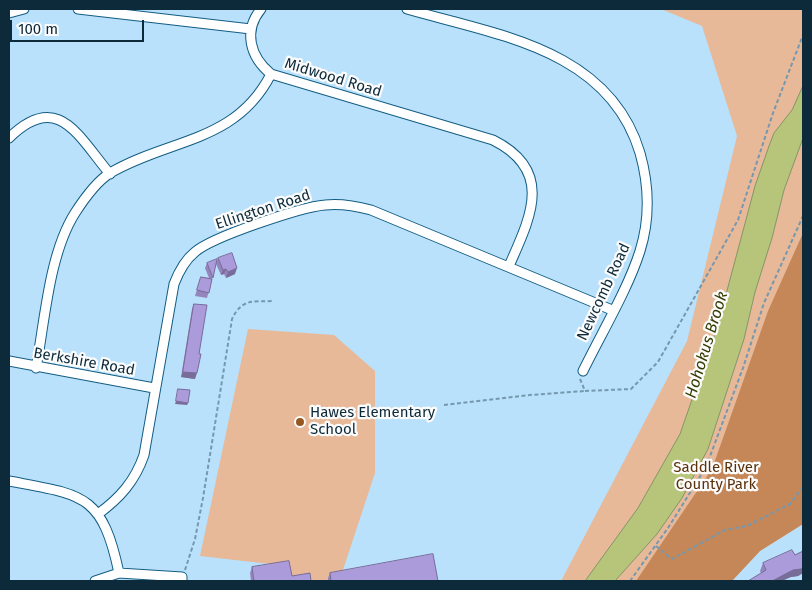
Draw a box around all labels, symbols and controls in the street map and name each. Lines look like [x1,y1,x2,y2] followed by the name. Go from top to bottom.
[12,10,146,42] scale bar
[18,20,58,38] text: 100 m
[282,55,384,101] street label: Midwood Road
[213,186,313,234] street label: Ellington Road
[574,241,634,343] street label: Newcomb Road
[682,289,732,401] water label: Hohokus Brook
[32,344,136,380] street label: Berkshire Road
[310,404,435,439] place label: Hawes Elementary School
[294,416,306,428] marker: Hawes Elementary School
[673,459,759,494] park label: Saddle River County Park

